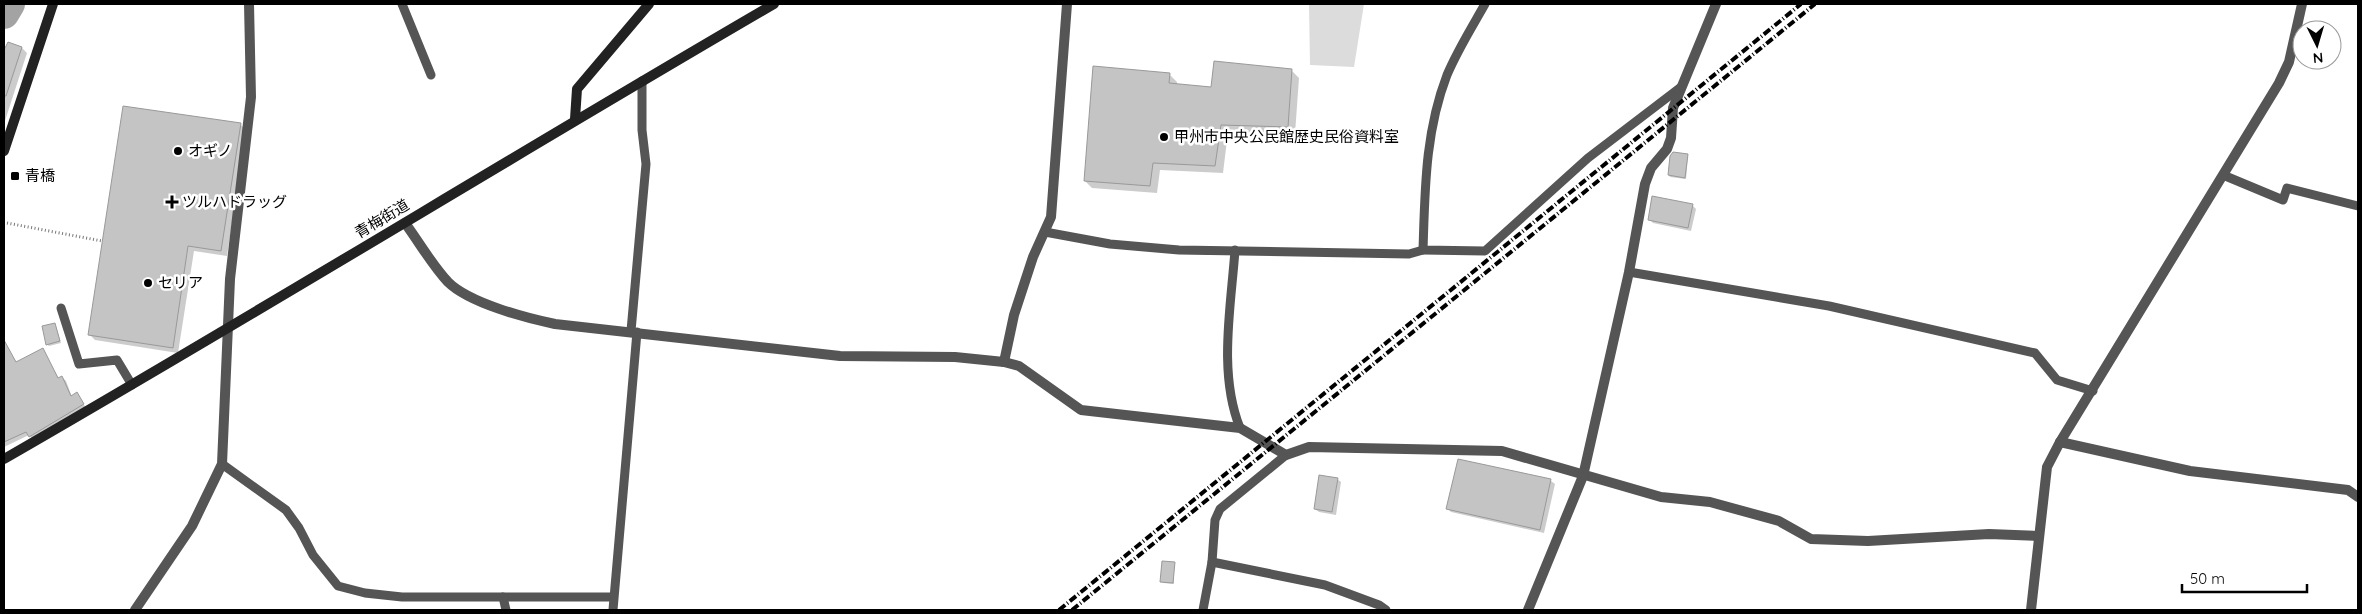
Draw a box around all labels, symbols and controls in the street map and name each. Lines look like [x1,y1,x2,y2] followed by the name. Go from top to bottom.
[2292,20,2342,70] north arrow
[2312,49,2324,67] text: N
[1174,127,1399,146] place label: 甲州市中央公民館歴史民俗資料室
[1158,131,1170,143] marker: 甲州市中央公民館歴史民俗資料室
[188,141,232,160] place label: オギノ
[172,145,184,157] marker: オギノ
[25,166,55,185] place label: 青橋
[9,170,21,182] marker: 青橋
[182,192,287,211] place label: ツルハドラッグ
[351,195,412,242] street label: 青梅街道
[166,196,178,208] marker: ツルハドラッグ
[158,273,203,292] place label: セリア
[142,277,154,289] marker: セリア
[2182,562,2307,594] scale bar
[2190,569,2225,588] text: 50 m

